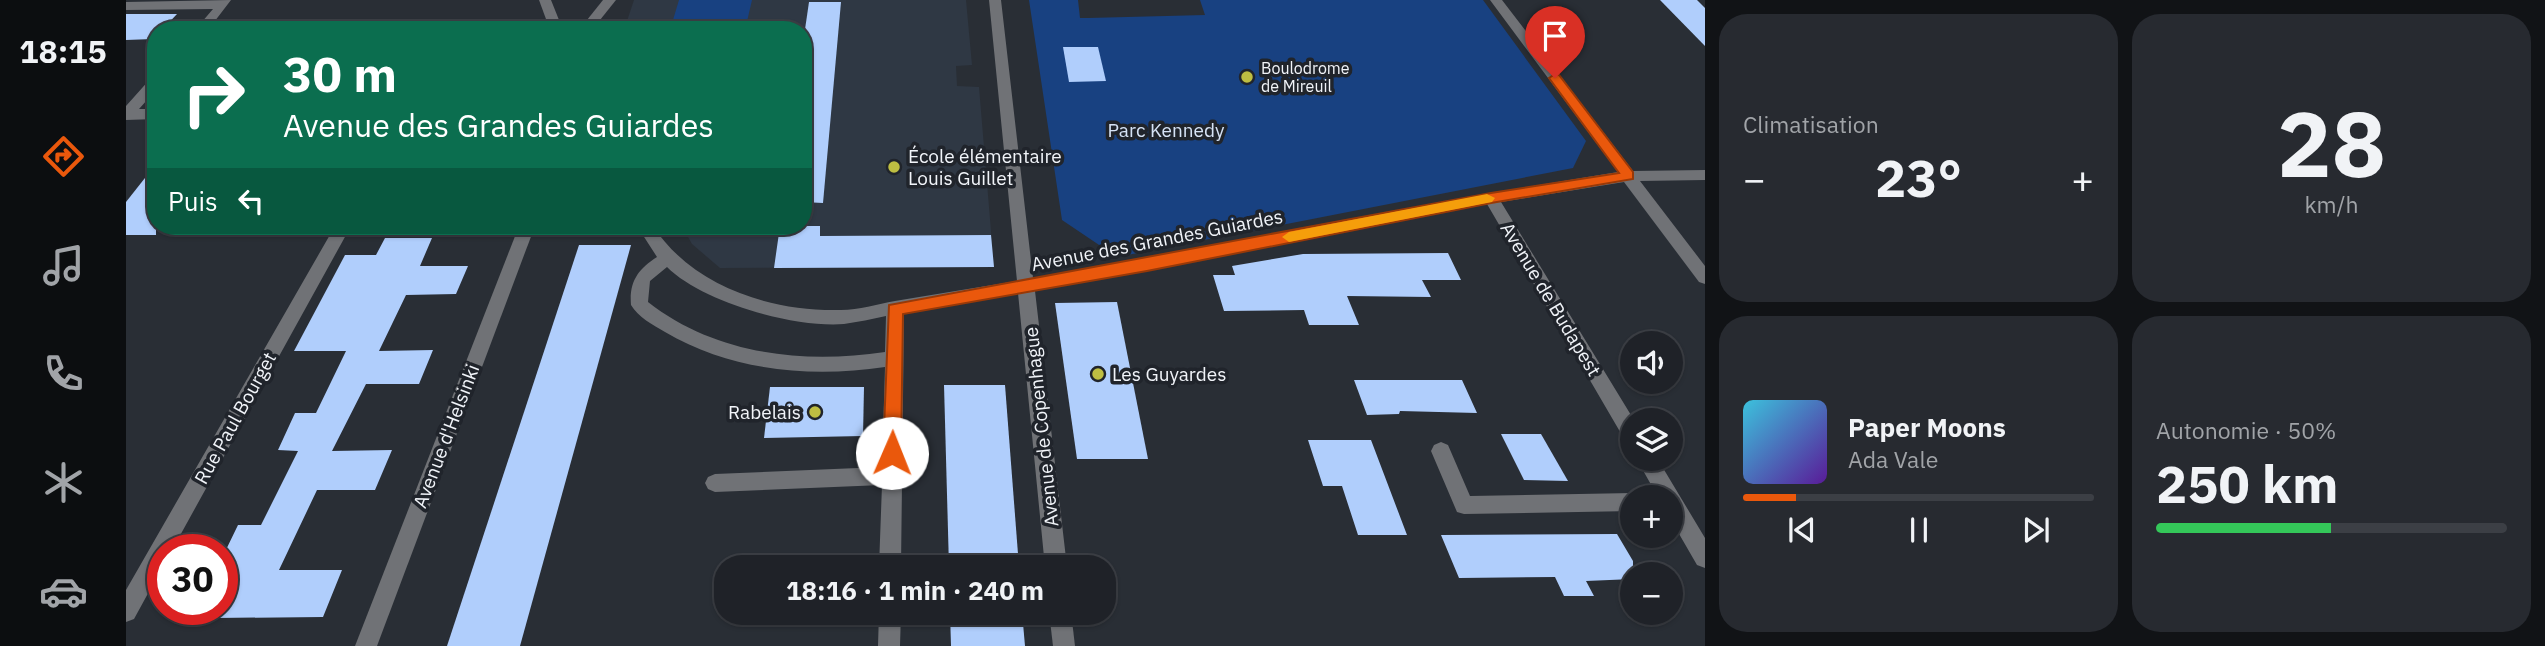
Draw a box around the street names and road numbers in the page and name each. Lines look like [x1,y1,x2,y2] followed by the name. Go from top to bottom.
[1029,204,1285,276] street label: Avenue des Grandes Guiardes
[1496,218,1606,380] street label: Avenue de Budapest
[1019,326,1063,528] street label: Avenue de Copenhague
[189,348,281,488] street label: Rue Paul Bourget
[408,361,484,511] street label: Avenue d'Helsinki

